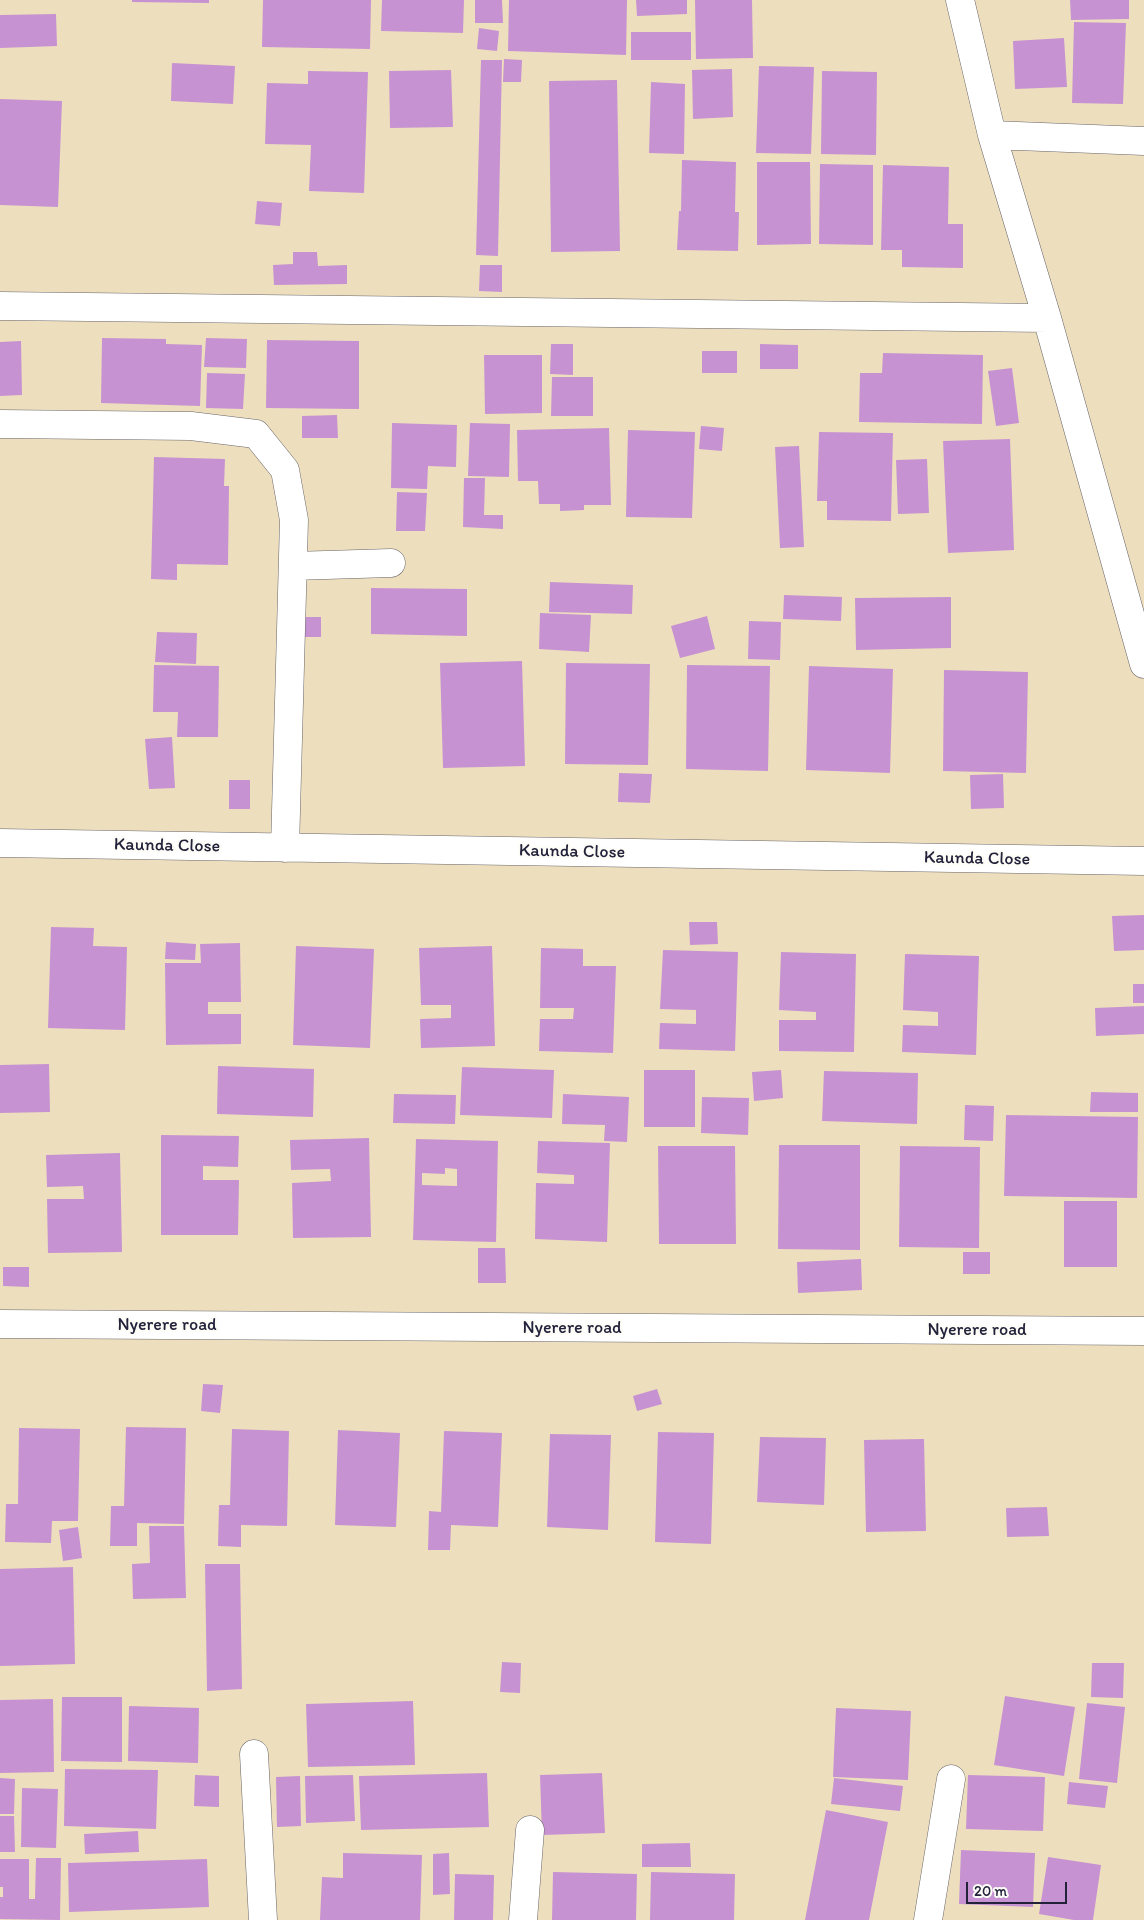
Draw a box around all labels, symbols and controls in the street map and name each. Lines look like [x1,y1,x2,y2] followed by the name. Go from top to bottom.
[114,834,220,858] street label: Kaunda Close
[519,840,625,864] street label: Kaunda Close
[924,847,1030,871] street label: Kaunda Close
[117,1314,217,1336] street label: Nyerere road
[522,1317,622,1339] street label: Nyerere road
[927,1319,1027,1341] street label: Nyerere road
[969,1872,1070,1904] scale bar
[974,1882,1007,1900] text: 20 m

